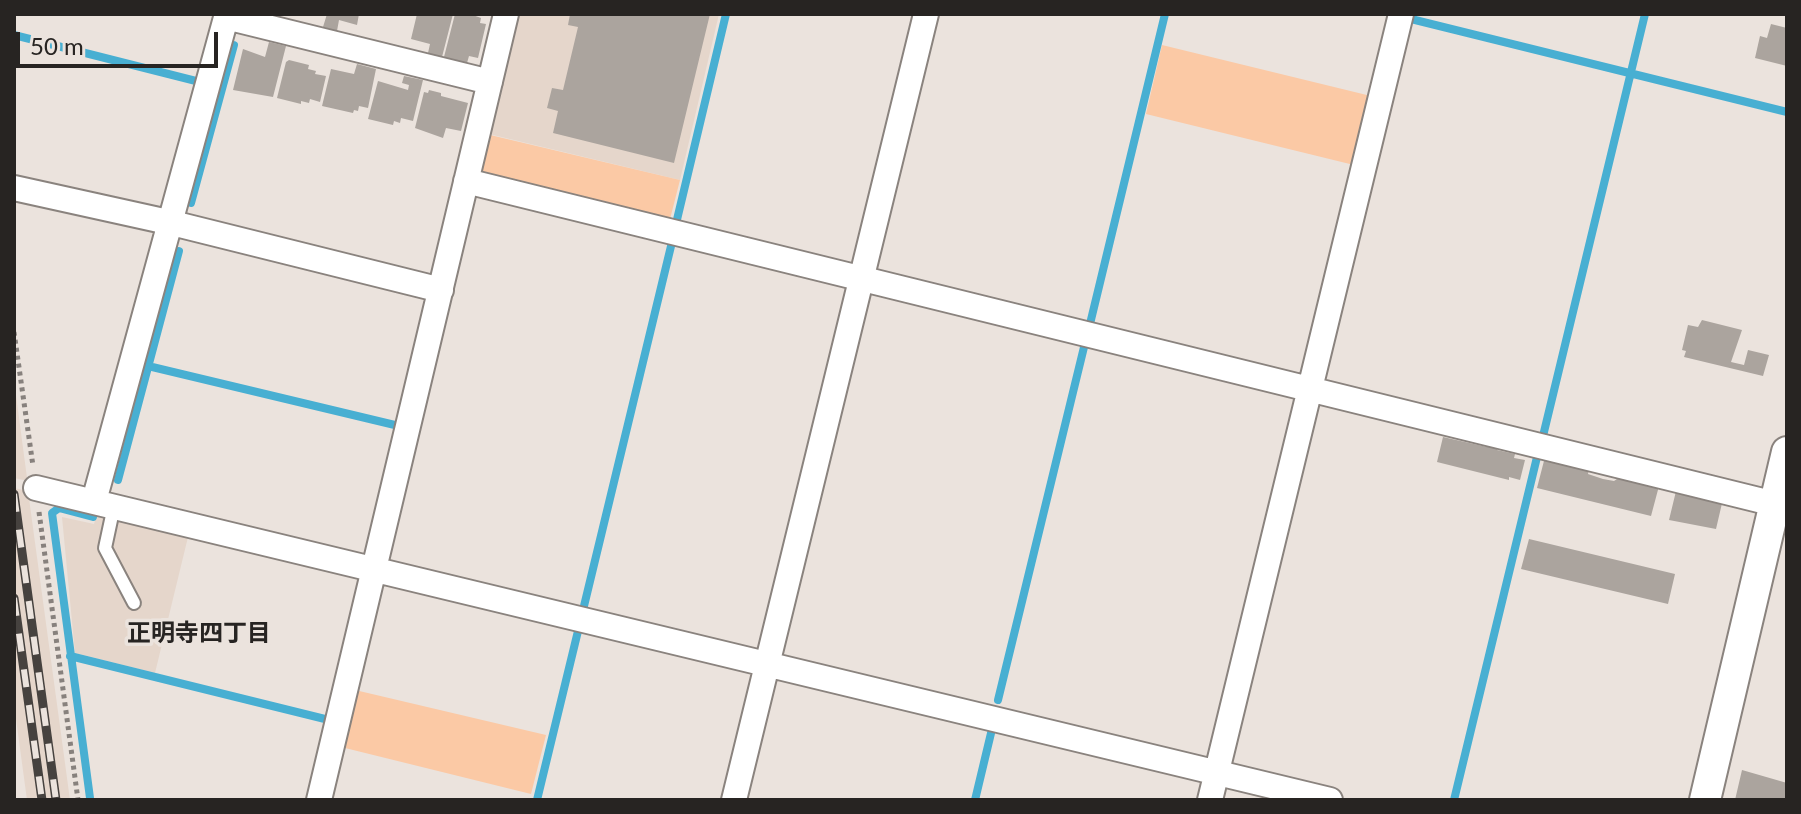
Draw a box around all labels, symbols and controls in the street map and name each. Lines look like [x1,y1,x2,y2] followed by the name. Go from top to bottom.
[20,16,222,66] scale bar
[30,31,84,60] text: 50 m
[127,619,271,647] district label: 正明寺四丁目

